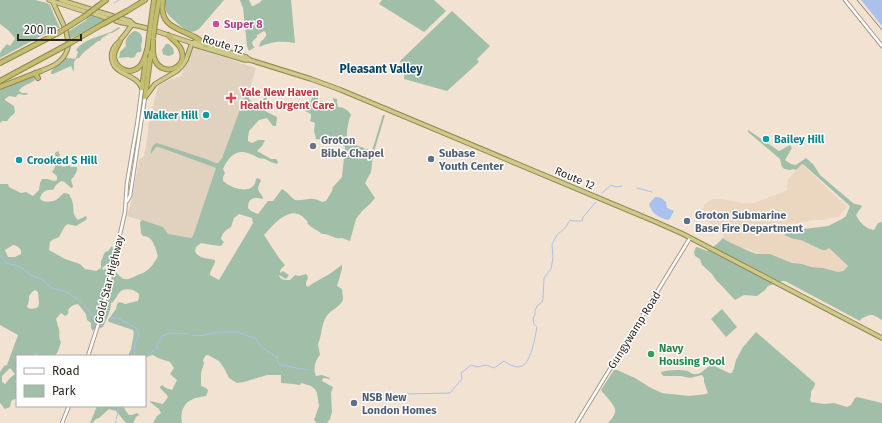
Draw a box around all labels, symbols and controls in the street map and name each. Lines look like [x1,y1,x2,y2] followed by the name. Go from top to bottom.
[18,16,81,42] scale bar
[224,18,263,31] place label: Super 8
[211,19,221,29] marker: Super 8
[24,23,57,37] text: 200 m
[201,32,245,57] street label: Route 12
[340,62,423,76] district label: Pleasant Valley
[239,86,335,112] place label: Yale New Haven Health Urgent Care
[225,92,237,104] marker: Yale New Haven Health Urgent Care
[144,109,199,122] place label: Walker Hill
[201,110,211,120] marker: Walker Hill
[774,133,825,146] place label: Bailey Hill
[321,134,385,160] place label: Groton Bible Chapel
[761,134,771,144] marker: Bailey Hill
[308,141,318,151] marker: Groton Bible Chapel
[438,147,504,173] place label: Subase Youth Center
[27,154,98,167] place label: Crooked S Hill
[426,154,436,164] marker: Subase Youth Center
[14,155,24,165] marker: Crooked S Hill
[553,164,597,193] street label: Route 12
[695,209,804,235] place label: Groton Submarine Base Fire Department
[682,216,692,226] marker: Groton Submarine Base Fire Department
[92,233,127,325] street label: Gold Star Highway
[605,289,663,371] street label: Gungywamp Road
[659,342,726,368] place label: Navy Housing Pool
[646,349,656,359] marker: Navy Housing Pool
[16,355,146,407] legend
[52,364,80,378] text: Road
[52,384,76,398] text: Park
[362,391,437,417] place label: NSB New London Homes
[349,398,359,408] marker: NSB New London Homes

